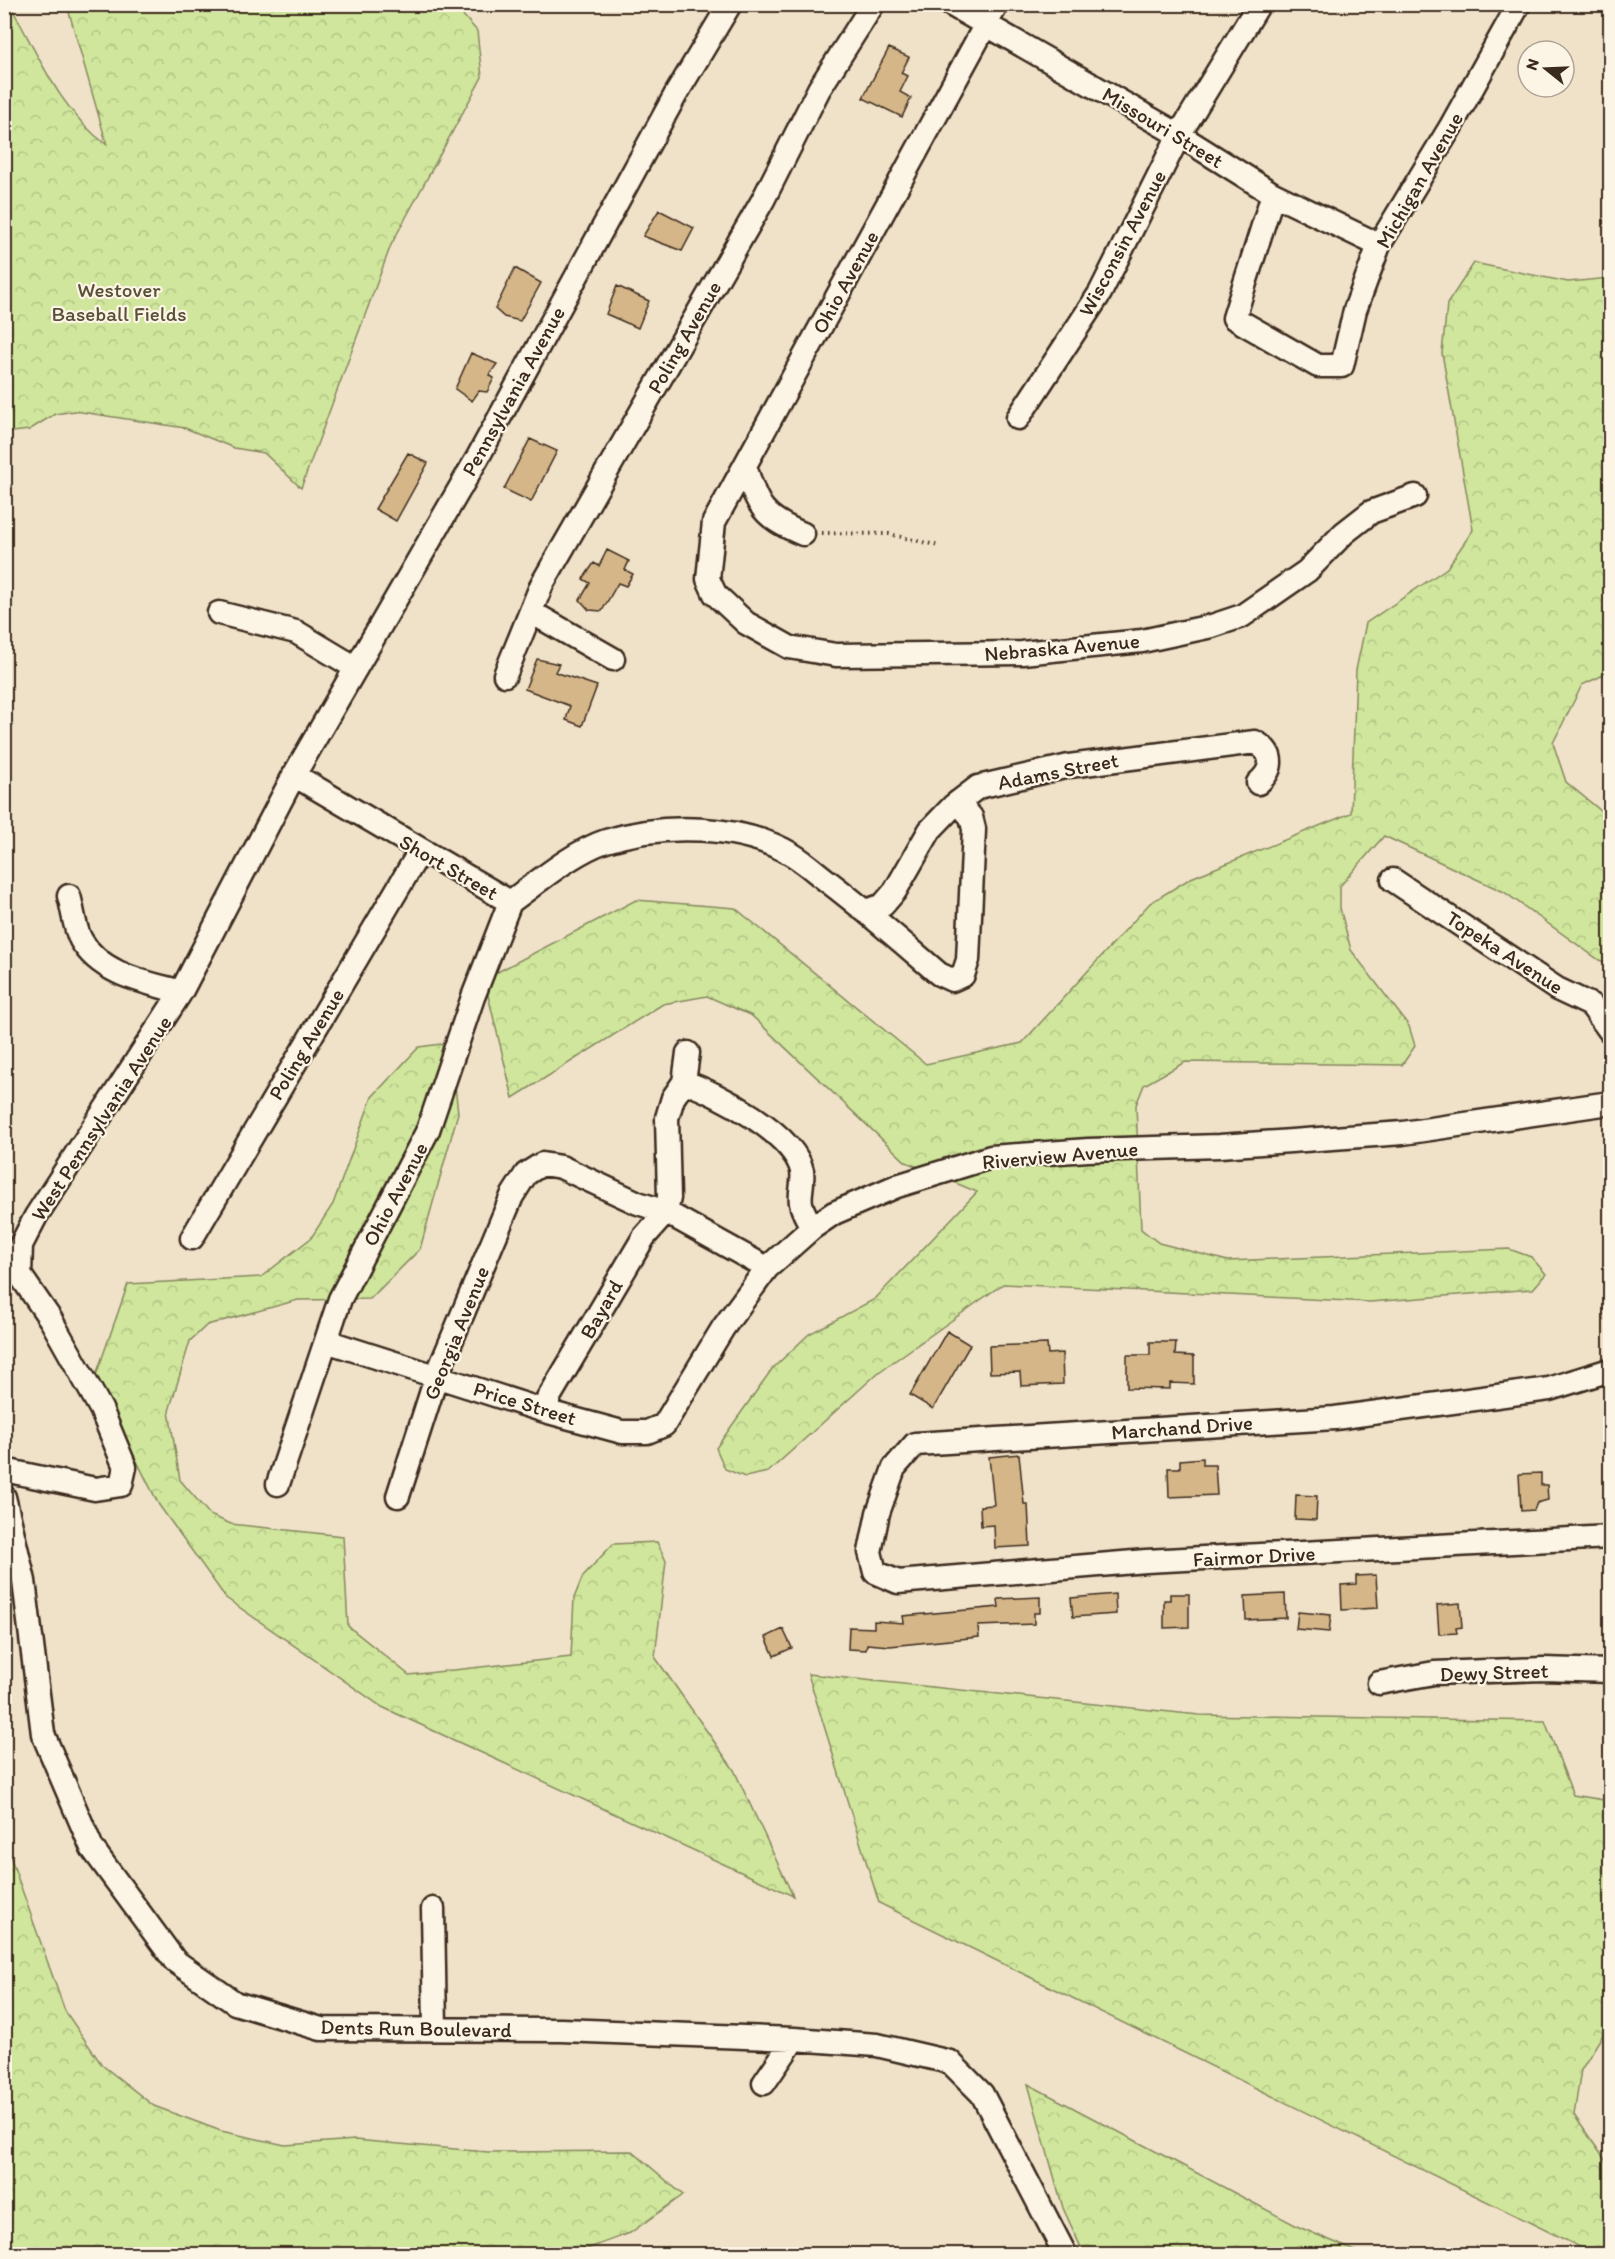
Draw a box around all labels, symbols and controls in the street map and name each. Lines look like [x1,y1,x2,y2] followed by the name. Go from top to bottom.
[1516,39,1576,99] north arrow
[1522,56,1543,73] text: N
[1098,81,1228,173] street label: Missouri Street
[1370,108,1468,252] street label: Michigan Avenue
[1073,166,1171,320] street label: Wisconsin Avenue
[806,226,884,338] street label: Ohio Avenue
[642,276,726,398] street label: Poling Avenue
[51,277,187,326] park label: Westover Baseball Fields
[456,302,570,480] street label: Pennsylvania Avenue
[983,628,1141,666] street label: Nebraska Avenue
[995,747,1121,795] street label: Adams Street
[395,829,503,905] street label: Short Street
[1442,905,1568,999] street label: Topeka Avenue
[263,984,349,1104] street label: Poling Avenue
[25,1011,177,1225] street label: West Pennsylvania Avenue
[981,1136,1139,1174] street label: Riverview Avenue
[357,1138,433,1250] street label: Ohio Avenue
[418,1263,494,1403] street label: Georgia Avenue
[574,1275,628,1343] street label: Bayard
[471,1376,579,1430] street label: Price Street
[1110,1410,1254,1444] street label: Marchand Drive
[1192,1540,1316,1572] street label: Fairmor Drive
[1439,1658,1549,1686] street label: Dewy Street
[320,2014,512,2042] street label: Dents Run Boulevard

